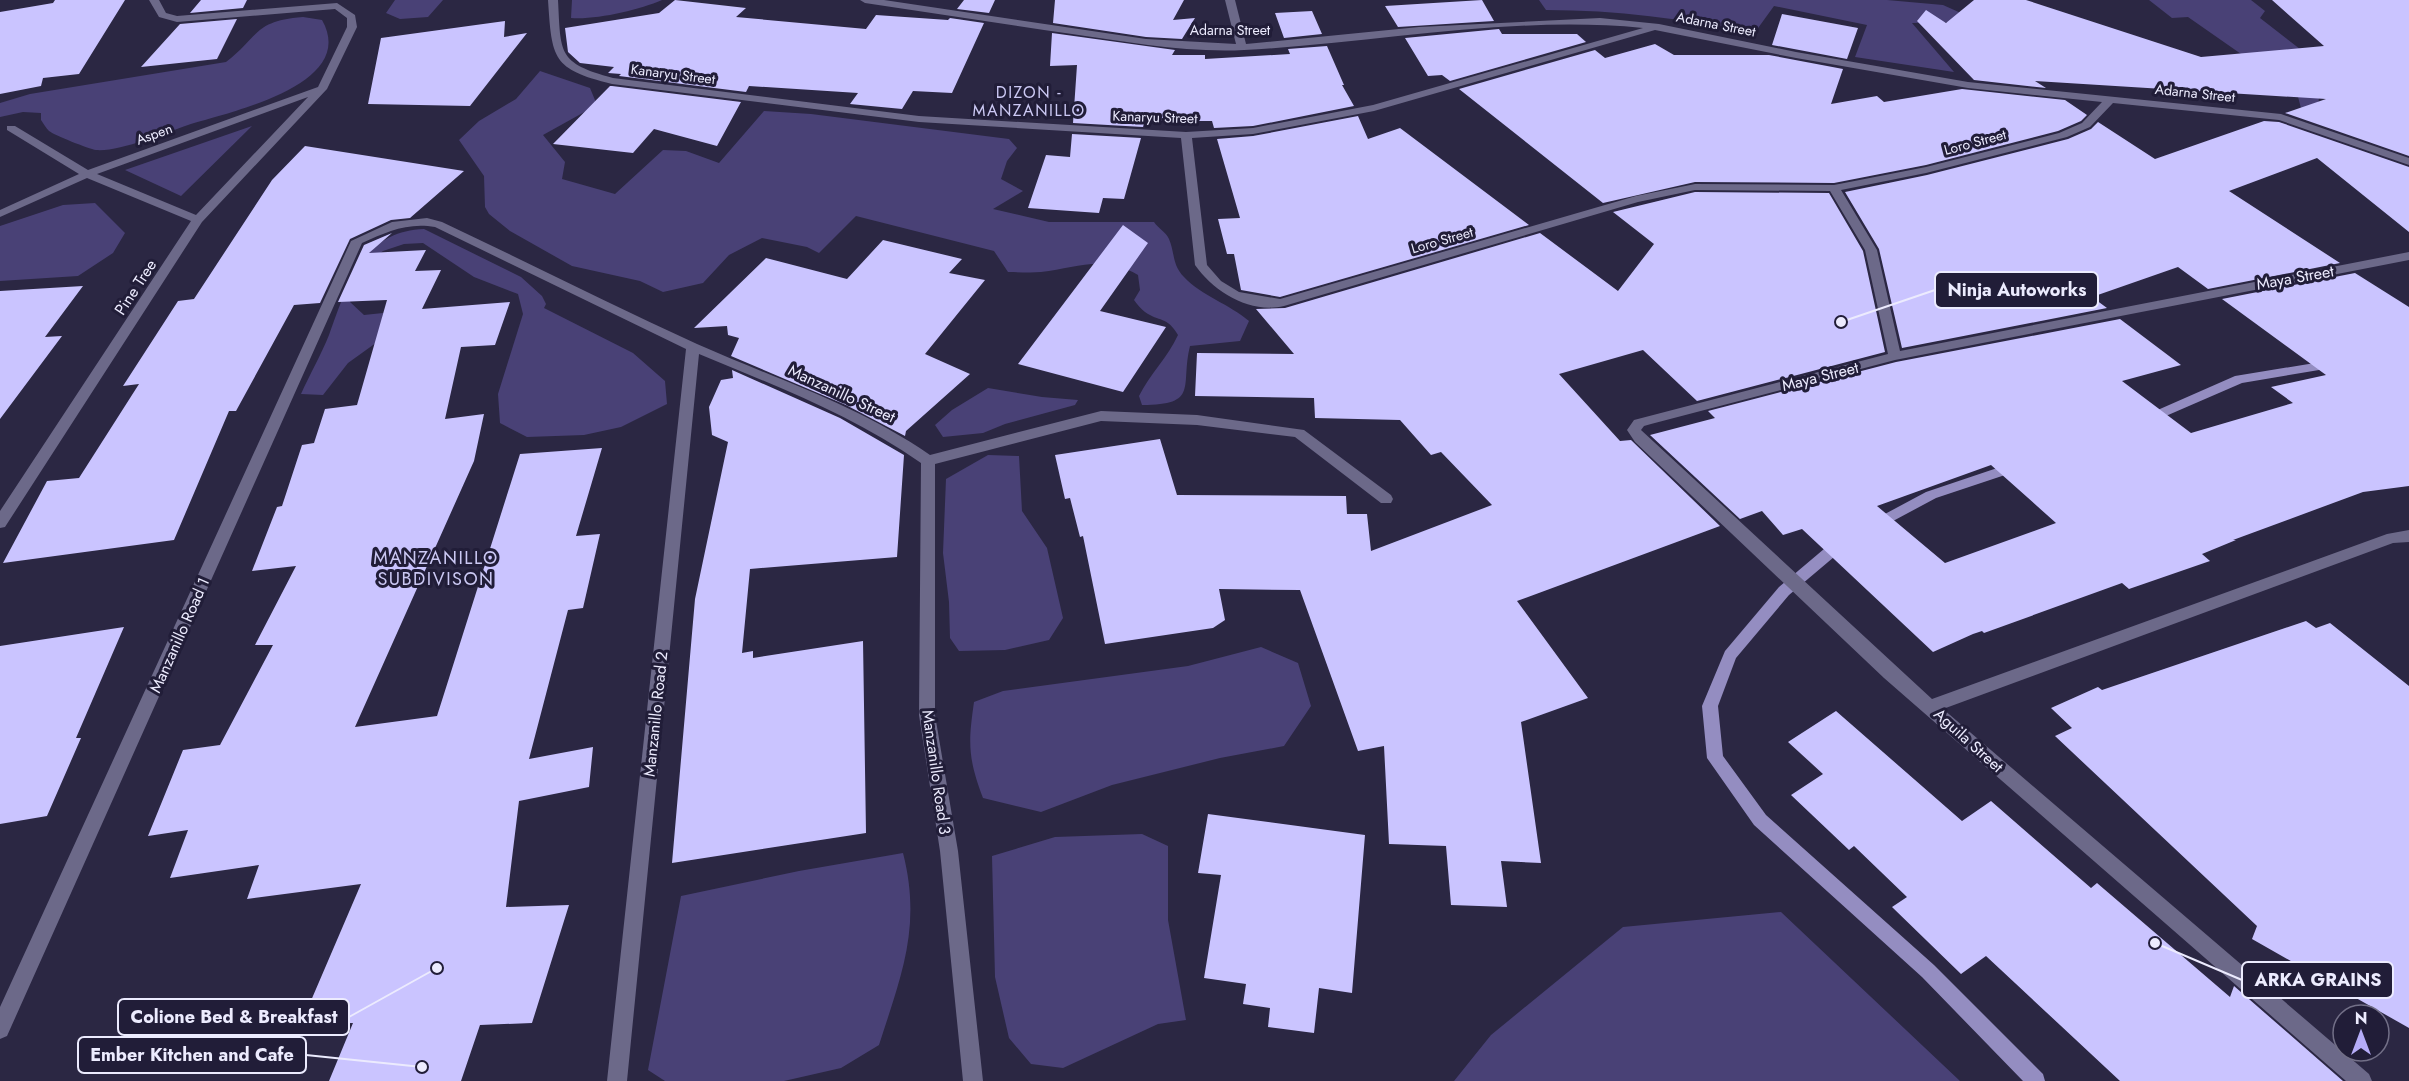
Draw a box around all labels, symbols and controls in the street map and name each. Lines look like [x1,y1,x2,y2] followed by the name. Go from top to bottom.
[1675,7,1758,42] street label: Adarna Street
[1190,20,1271,40] street label: Adarna Street
[630,59,717,89] street label: Kanaryu Street
[2154,79,2237,107] street label: Adarna Street
[972,81,1086,122] district label: DIZON - MANZANILLO
[1112,106,1198,129] street label: Kanaryu Street
[133,118,175,150] street label: Aspen
[1942,124,2009,160] street label: Loro Street
[1409,221,1476,258] street label: Loro Street
[109,255,162,320] street label: Pine Tree
[2255,259,2336,296] street label: Maya Street
[1935,272,2098,308] callout: Ninja Autoworks
[1948,277,2086,303] text: Ninja Autoworks
[1779,356,1861,397] street label: Maya Street
[784,359,899,428] street label: Manzanillo Street
[373,545,499,592] district label: MANZANILLO SUBDIVISON
[144,574,215,697] street label: Manzanillo Road 1
[637,650,674,778] street label: Manzanillo Road 2
[1929,703,2009,778] street label: Aguila Street
[916,708,957,836] street label: Manzanillo Road 3
[2242,962,2393,998] callout: ARKA GRAINS
[2254,967,2381,993] text: ARKA GRAINS
[118,999,349,1035] callout: Colione Bed & Breakfast
[2331,1003,2391,1063] north arrow
[131,1004,338,1030] text: Colione Bed & Breakfast
[2355,1007,2367,1030] text: N
[78,1037,306,1073] callout: Ember Kitchen and Cafe
[90,1042,294,1068] text: Ember Kitchen and Cafe

